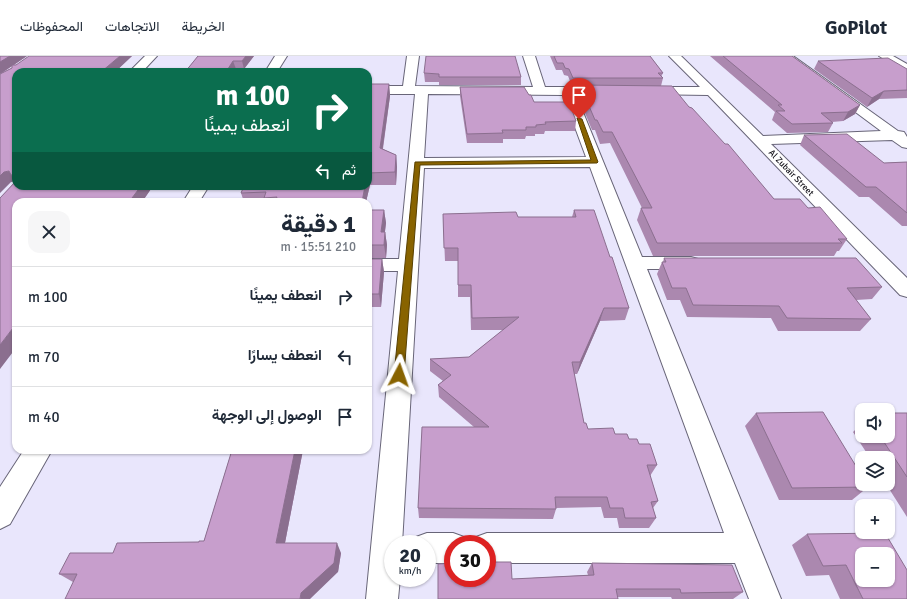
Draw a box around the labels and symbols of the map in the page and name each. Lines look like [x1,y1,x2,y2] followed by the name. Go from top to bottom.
[562,78,596,119] pin
[766,147,816,199] street label: Al Zubair Street
[378,354,420,396] position arrow
[444,535,496,587] speed limit sign: 30

